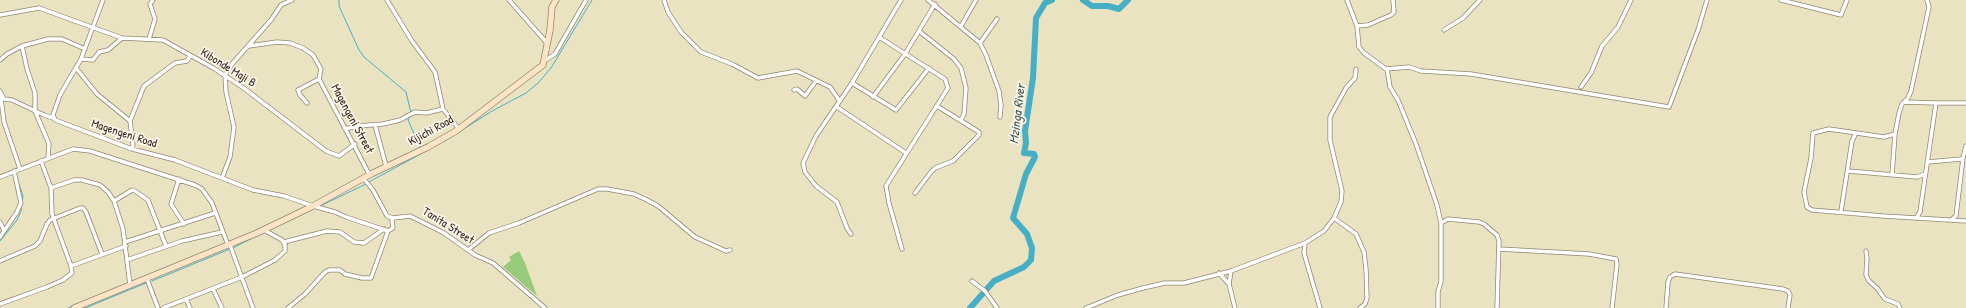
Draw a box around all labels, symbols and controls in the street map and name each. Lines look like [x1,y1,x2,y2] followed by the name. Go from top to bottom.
[198,45,258,91] street label: Kibonde Maji B
[328,82,376,156] street label: Magengeni Street
[1007,83,1029,145] water label: Mzinga River
[406,113,456,149] street label: Kijichi Road
[89,117,159,151] street label: Magengeni Road
[420,205,476,247] street label: Tanita Street

